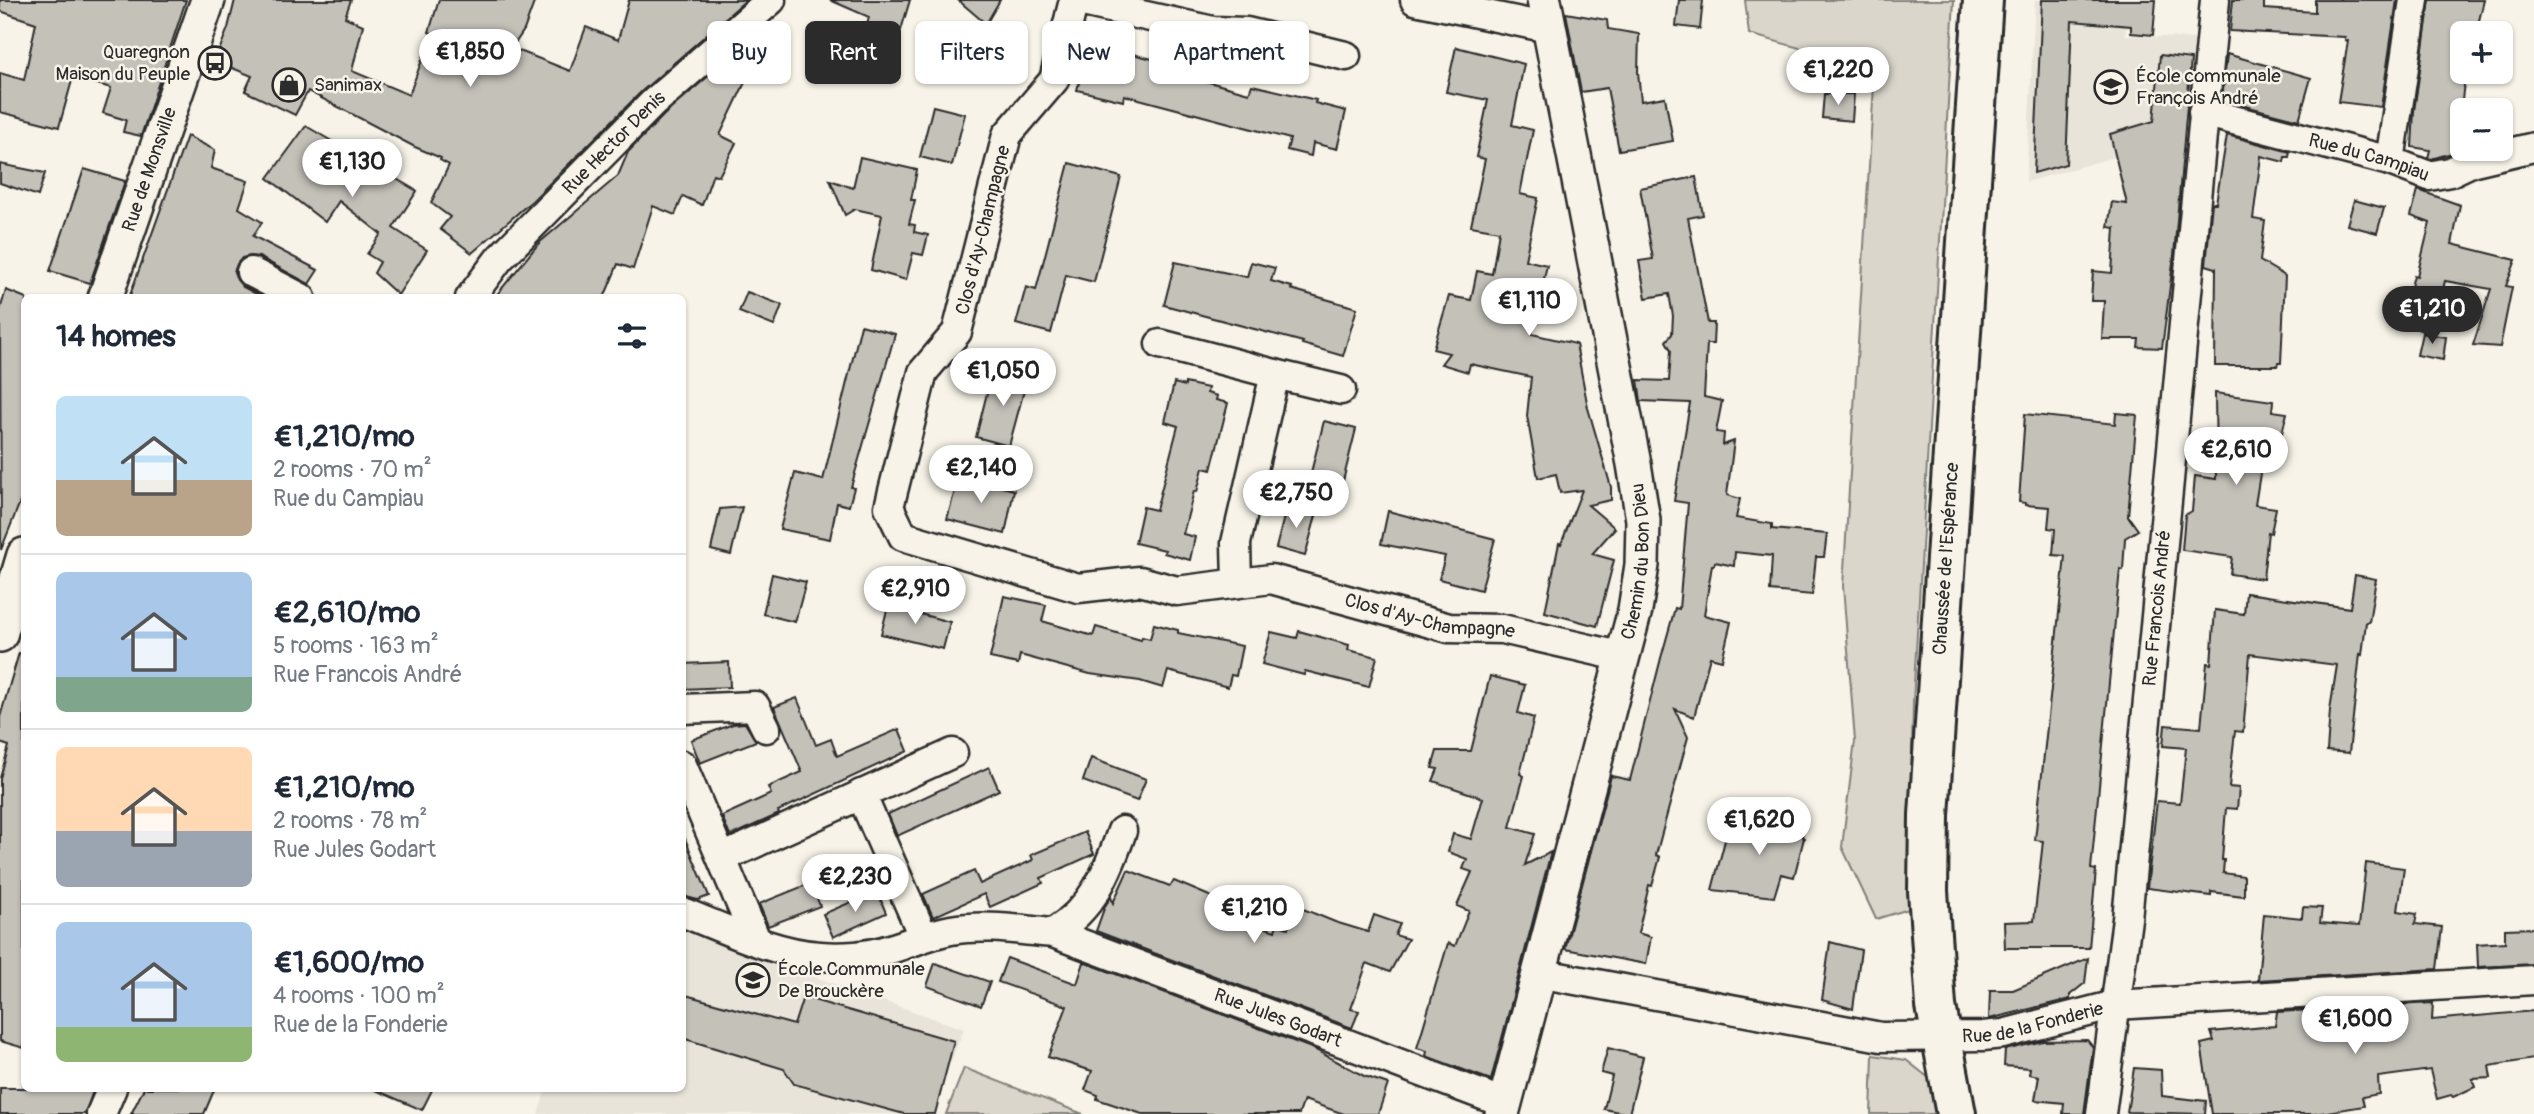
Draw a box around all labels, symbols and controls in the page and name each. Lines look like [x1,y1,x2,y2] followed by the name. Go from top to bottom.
[707,21,791,84] chip: Buy
[805,21,901,84] chip: Rent
[915,21,1028,84] chip: Filters
[1042,21,1135,84] chip: New
[1149,21,1309,84] chip: Apartment
[2450,21,2513,161] map controls
[2450,21,2513,84] button: +
[413,29,527,89] pin: €1,850
[435,37,505,66] text: €1,850
[55,40,191,86] place label: Quaregnon Maison du Peuple
[196,44,234,82] bus stop icon: Quaregnon Maison du Peuple
[1781,48,1895,107] pin: €1,220
[1802,55,1874,84] text: €1,220
[2136,64,2281,110] place label: École communale François André
[270,66,308,104] shop icon: Sanimax
[2092,68,2130,106] school or university icon: École communale François André
[314,73,382,97] place label: Sanimax
[557,85,671,200] street label: Rue Hector Denis
[2450,98,2513,161] button: −
[117,103,182,235] street label: Rue de Monsville
[2306,128,2433,187] street label: Rue du Campiau
[295,140,409,199] pin: €1,130
[950,142,1016,317] street label: Clos d'Ay-Champagne
[318,147,386,176] text: €1,130
[1472,278,1586,338] pin: €1,110
[1497,286,1561,315] text: €1,110
[2375,286,2489,346] pin: €1,210
[2398,294,2466,323] text: €1,210
[613,317,651,355] icon: filters
[56,318,176,355] text: 14 homes
[946,348,1060,408] pin: €1,050
[966,356,1040,385] text: €1,050
[273,418,415,455] text: €1,210/mo
[112,424,196,508] icon: home
[2179,428,2293,487] pin: €2,610
[2200,435,2272,464] text: €2,610
[924,446,1038,505] pin: €2,140
[945,453,1017,482] text: €2,140
[273,455,432,484] text: 2 rooms · 70 m²
[1928,461,1964,656] street label: Chaussée de l'Espérance
[1239,470,1353,530] pin: €2,750
[1259,478,1333,507] text: €2,750
[1616,482,1655,642] street label: Chemin du Bon Dieu
[273,484,424,513] text: Rue du Campiau
[2137,529,2176,687] street label: Rue Francois André
[858,566,972,626] pin: €2,910
[880,574,950,603] text: €2,910
[1342,588,1518,644] street label: Clos d'Ay-Champagne
[273,594,420,631] text: €2,610/mo
[112,600,196,684] icon: home
[273,631,439,660] text: 5 rooms · 163 m²
[273,660,462,689] text: Rue Francois André
[273,769,415,806] text: €1,210/mo
[112,775,196,859] icon: home
[1702,798,1816,857] pin: €1,620
[1723,805,1795,834] text: €1,620
[273,806,427,835] text: 2 rooms · 78 m²
[273,835,436,864] text: Rue Jules Godart
[798,855,912,914] pin: €2,230
[818,862,892,891] text: €2,230
[1197,886,1311,945] pin: €1,210
[1220,893,1288,922] text: €1,210
[273,944,424,981] text: €1,600/mo
[112,950,196,1034] icon: home
[778,957,925,1003] place label: École Communale De Brouckère
[734,961,772,999] school or university icon: École Communale De Brouckère
[273,981,445,1010] text: 4 rooms · 100 m²
[1211,983,1346,1053] street label: Rue Jules Godart
[1962,996,2106,1048] street label: Rue de la Fonderie
[2298,996,2412,1056] pin: €1,600
[2318,1004,2392,1033] text: €1,600
[273,1010,448,1039] text: Rue de la Fonderie

